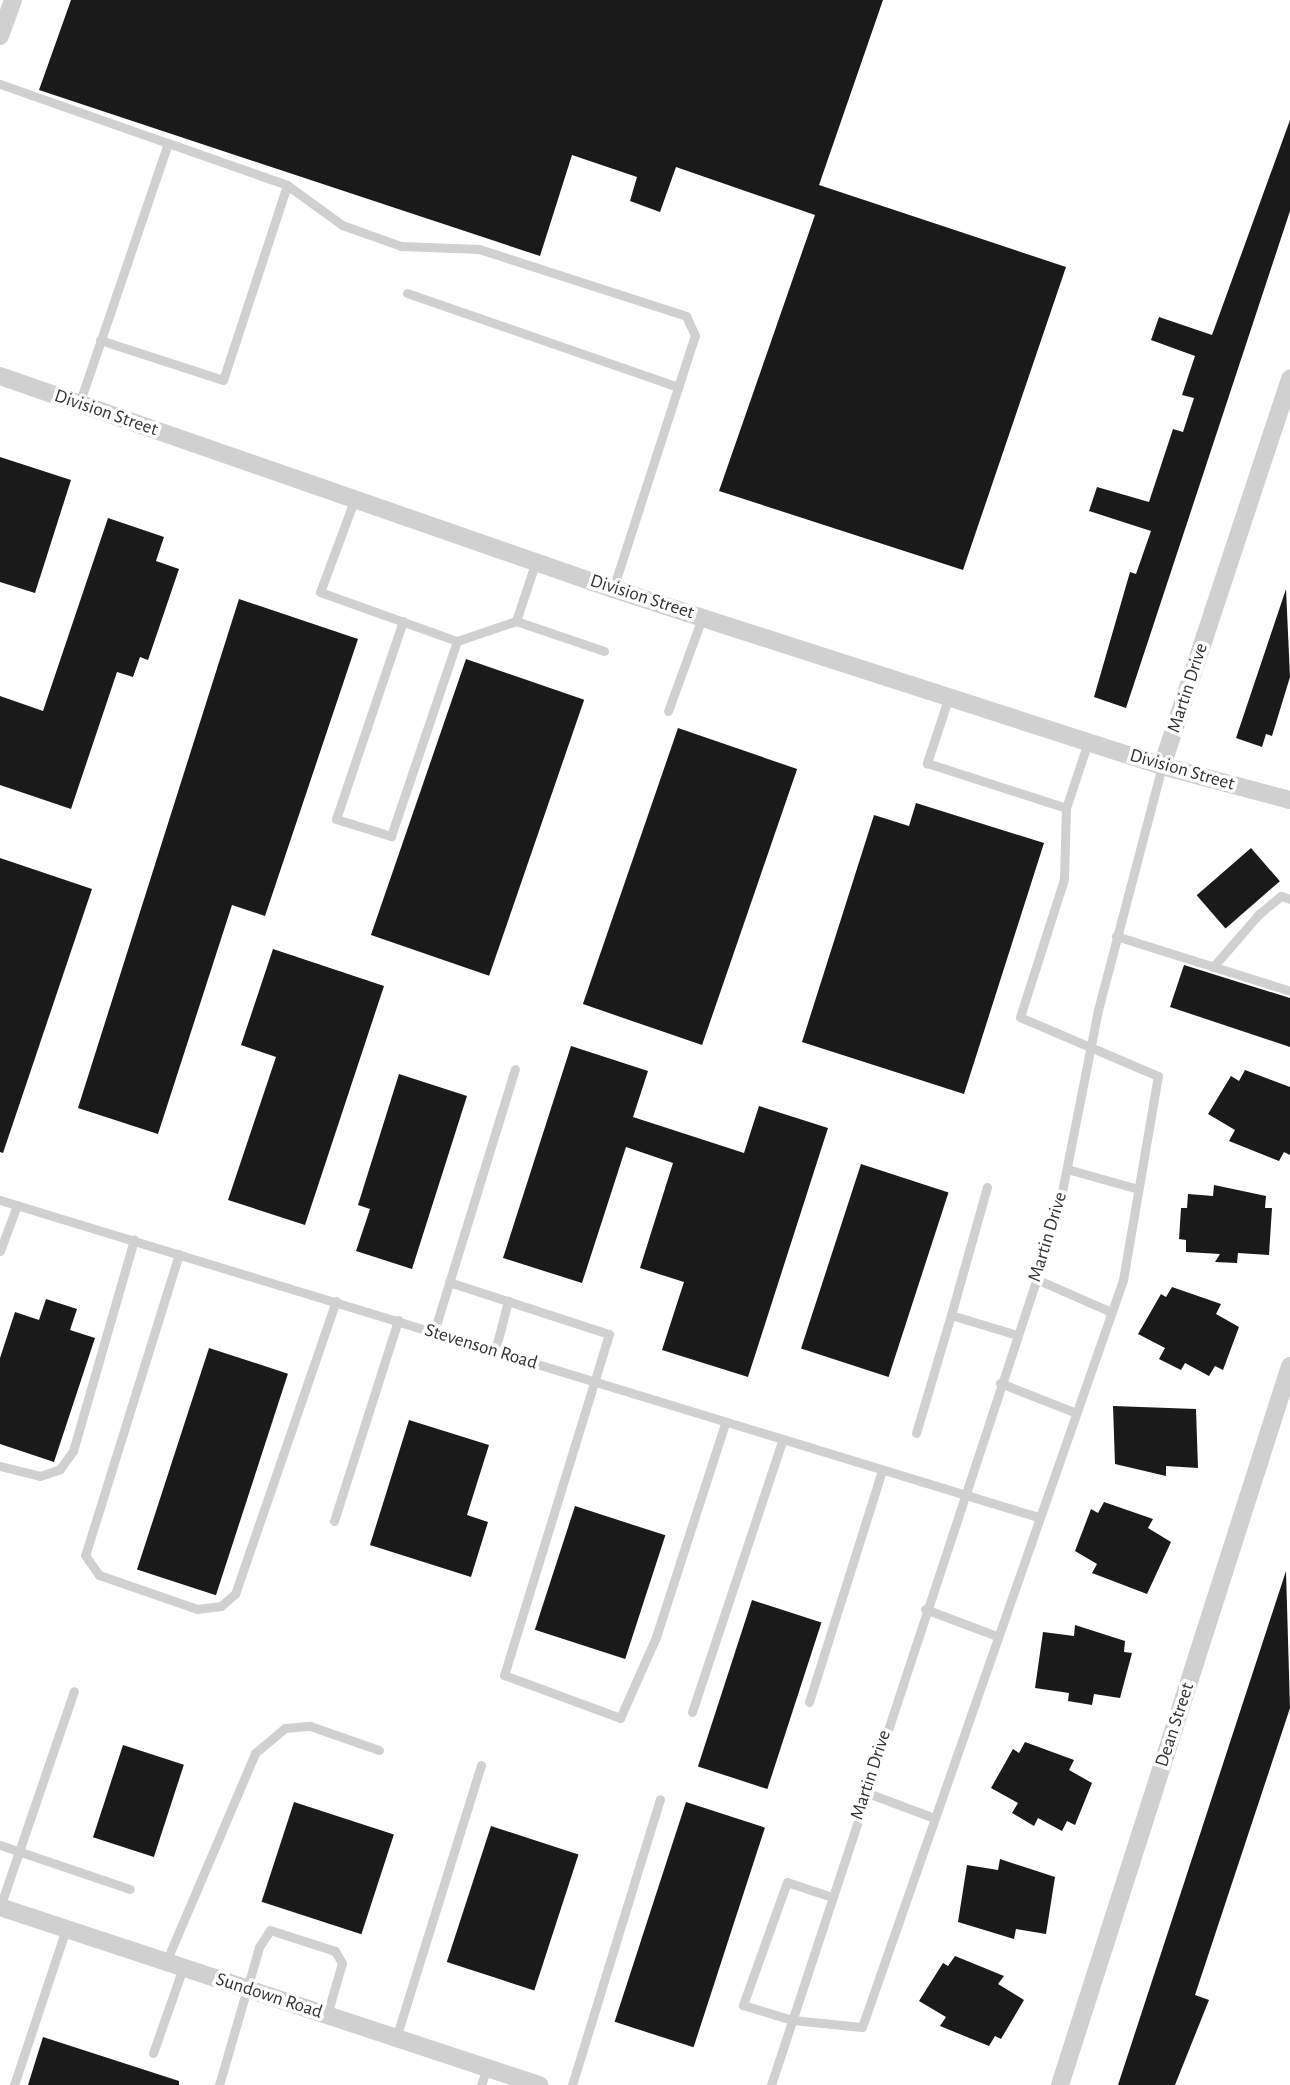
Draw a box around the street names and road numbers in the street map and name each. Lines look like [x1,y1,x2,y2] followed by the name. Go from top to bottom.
[51,385,161,441] street label: Division Street
[587,569,697,625] street label: Division Street
[1163,640,1213,736] street label: Martin Drive
[1127,744,1237,796] street label: Division Street
[1024,1189,1072,1285] street label: Martin Drive
[422,1319,540,1375] street label: Stevenson Road
[1151,1680,1199,1770] street label: Dean Street
[846,1727,896,1823] street label: Martin Drive
[213,1968,325,2024] street label: Sundown Road

